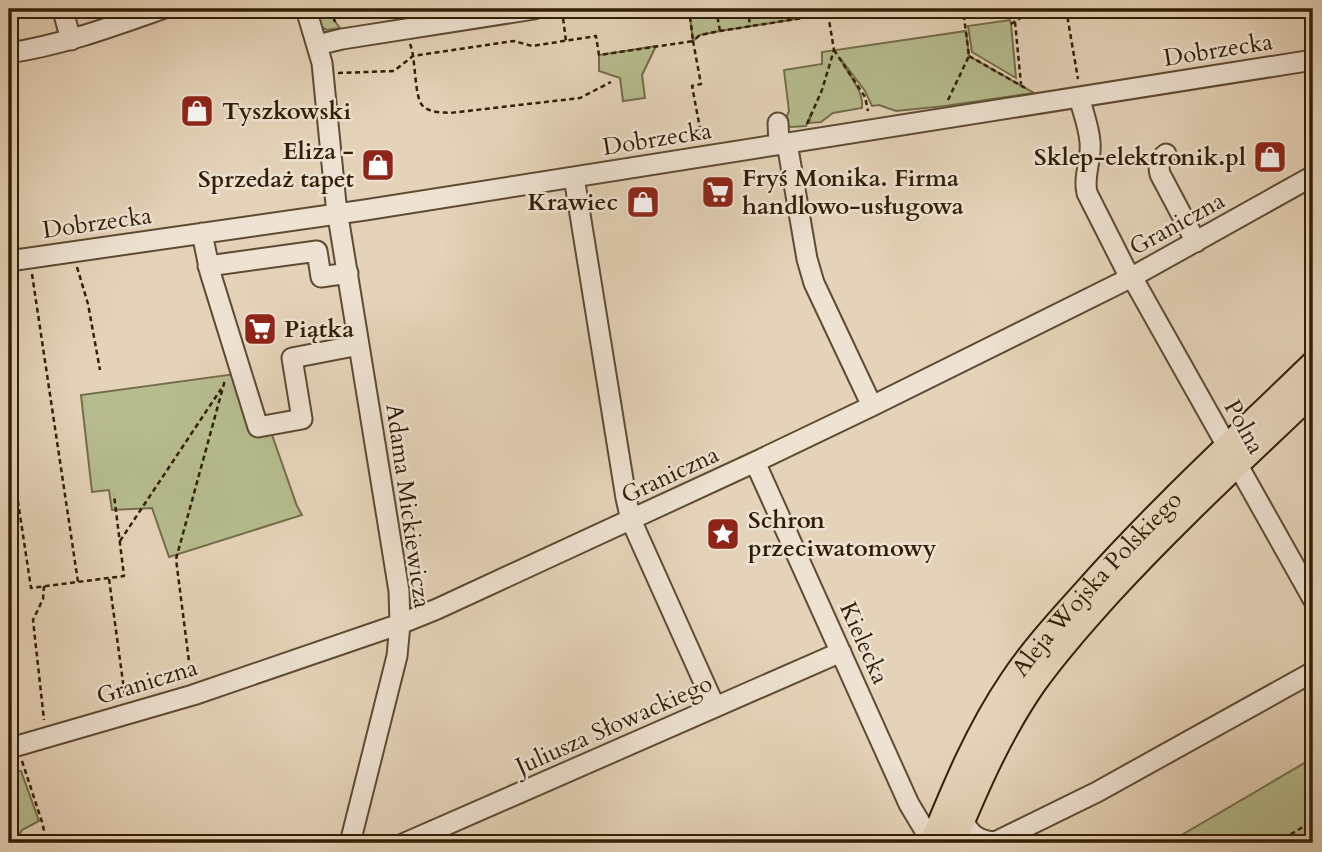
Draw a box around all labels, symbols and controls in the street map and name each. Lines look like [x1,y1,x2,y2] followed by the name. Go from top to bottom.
[1161,25,1275,75] street label: Dobrzecka
[178,92,216,130] shop icon: Tyszkowski
[222,95,352,128] place label: Tyszkowski
[600,114,714,164] street label: Dobrzecka
[198,135,355,196] place label: Eliza - Sprzedaż tapet
[1251,138,1289,176] shop icon: Sklep-elektronik.pl
[1034,141,1246,174] place label: Sklep-elektronik.pl
[359,146,397,184] shop icon: Eliza - Sprzedaż tapet
[742,162,964,223] place label: Fryś Monika. Firma handlowo-usługowa
[699,173,737,211] supermarket icon: Fryś Monika. Firma handlowo-usługowa
[624,183,662,221] shop icon: Krawiec
[1123,184,1231,264] street label: Graniczna
[528,186,618,219] place label: Krawiec
[40,199,154,247] street label: Dobrzecka
[241,310,279,348] supermarket icon: Piątka
[284,313,354,346] place label: Piątka
[1216,394,1273,461] street label: Polna
[377,402,439,611] street label: Adama Mickiewicza
[616,438,725,512] street label: Graniczna
[1004,484,1189,683] street label: Aleja Wojska Polskiego
[748,504,937,565] place label: Schron przeciwatomowy
[704,515,742,553] place icon: Schron przeciwatomowy
[831,597,897,690] street label: Kielecka
[92,651,202,713] street label: Graniczna
[508,667,718,784] street label: Juliusza Słowackiego

